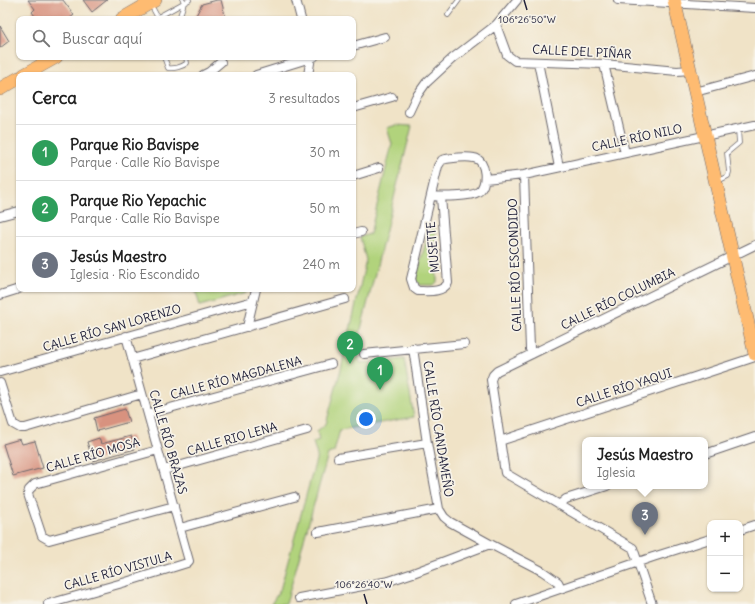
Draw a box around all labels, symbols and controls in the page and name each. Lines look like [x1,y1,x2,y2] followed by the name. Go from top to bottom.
[498,13,556,26] text: 106°26'50"W
[16,16,356,60] search box
[30,27,52,49] icon: search
[62,29,142,48] text: Buscar aquí
[532,41,632,62] street label: CALLE DEL PIÑAR
[32,87,77,109] text: Cerca
[269,90,340,107] text: 3 resultados
[590,121,684,154] street label: CALLE RÍO NILO
[70,135,199,154] text: Parque Rio Bavispe
[42,144,48,161] text: 1
[310,144,340,161] text: 30 m
[70,154,220,171] text: Parque · Calle Río Bavispe
[70,191,206,210] text: Parque Rio Yepachic
[505,198,524,332] street label: CALLE RÍO ESCONDIDO
[41,200,49,217] text: 2
[309,200,340,217] text: 50 m
[70,210,220,227] text: Parque · Calle Río Bavispe
[423,221,442,273] street label: MUSETTE
[70,247,167,266] text: Jesús Maestro
[41,256,49,273] text: 3
[303,256,340,273] text: 240 m
[558,264,678,333] street label: CALLE RÍO COLUMBIA
[70,266,200,283] text: Iglesia · Rio Escondido
[41,301,183,354] street label: CALLE RÍO SAN LORENZO
[337,331,363,364] pin: 2
[169,353,303,402] street label: CALLE RÍO MAGDALENA
[367,357,393,390] pin: 1
[420,360,457,498] street label: CALLE RÍO CANDAMEÑO
[574,365,674,410] street label: CALLE RÍO YAQUI
[146,388,191,496] street label: CALLE RÍO BRAZAS
[356,409,376,429] your location
[185,418,279,459] street label: CALLE RIO LENA
[44,434,142,475] street label: CALLE RÍO MOSA
[582,437,708,489] popup
[597,445,693,464] text: Jesús Maestro
[597,464,636,481] text: Iglesia
[632,502,658,535] pin: 3
[707,520,743,592] map controls
[707,520,743,556] button: +
[62,548,174,593] street label: CALLE RÍO VISTULA
[707,556,743,592] button: −
[335,578,393,591] text: 106°26'40"W

